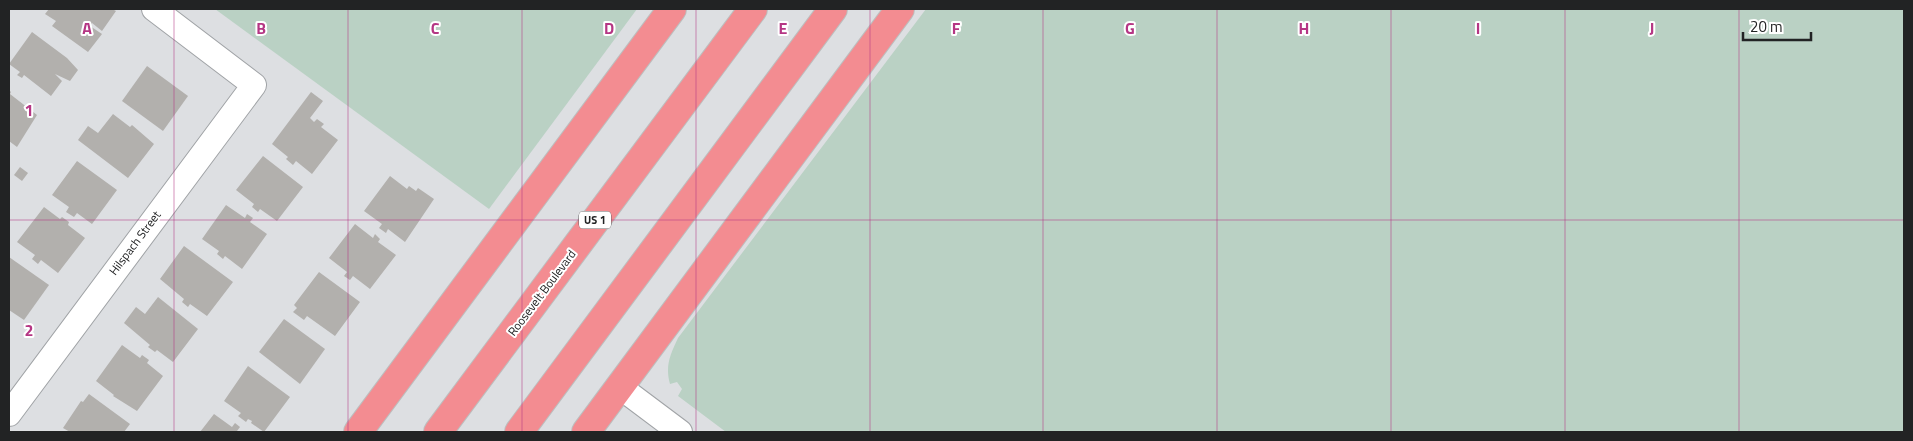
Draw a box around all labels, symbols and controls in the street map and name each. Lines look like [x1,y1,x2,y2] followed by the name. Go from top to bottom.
[1743,10,1810,42] scale bar
[1750,15,1783,38] text: 20 m
[82,16,92,40] text: A
[256,16,266,40] text: B
[431,16,440,40] text: C
[604,16,614,40] text: D
[779,16,788,40] text: E
[952,16,961,40] text: F
[1125,16,1135,40] text: G
[1299,16,1309,40] text: H
[1476,16,1480,40] text: I
[1650,16,1654,40] text: J
[25,98,33,122] text: 1
[104,206,166,279] street label: Hilspach Street
[579,212,611,228] road number: US 1
[503,246,580,340] street label: Roosevelt Boulevard
[25,318,33,342] text: 2

